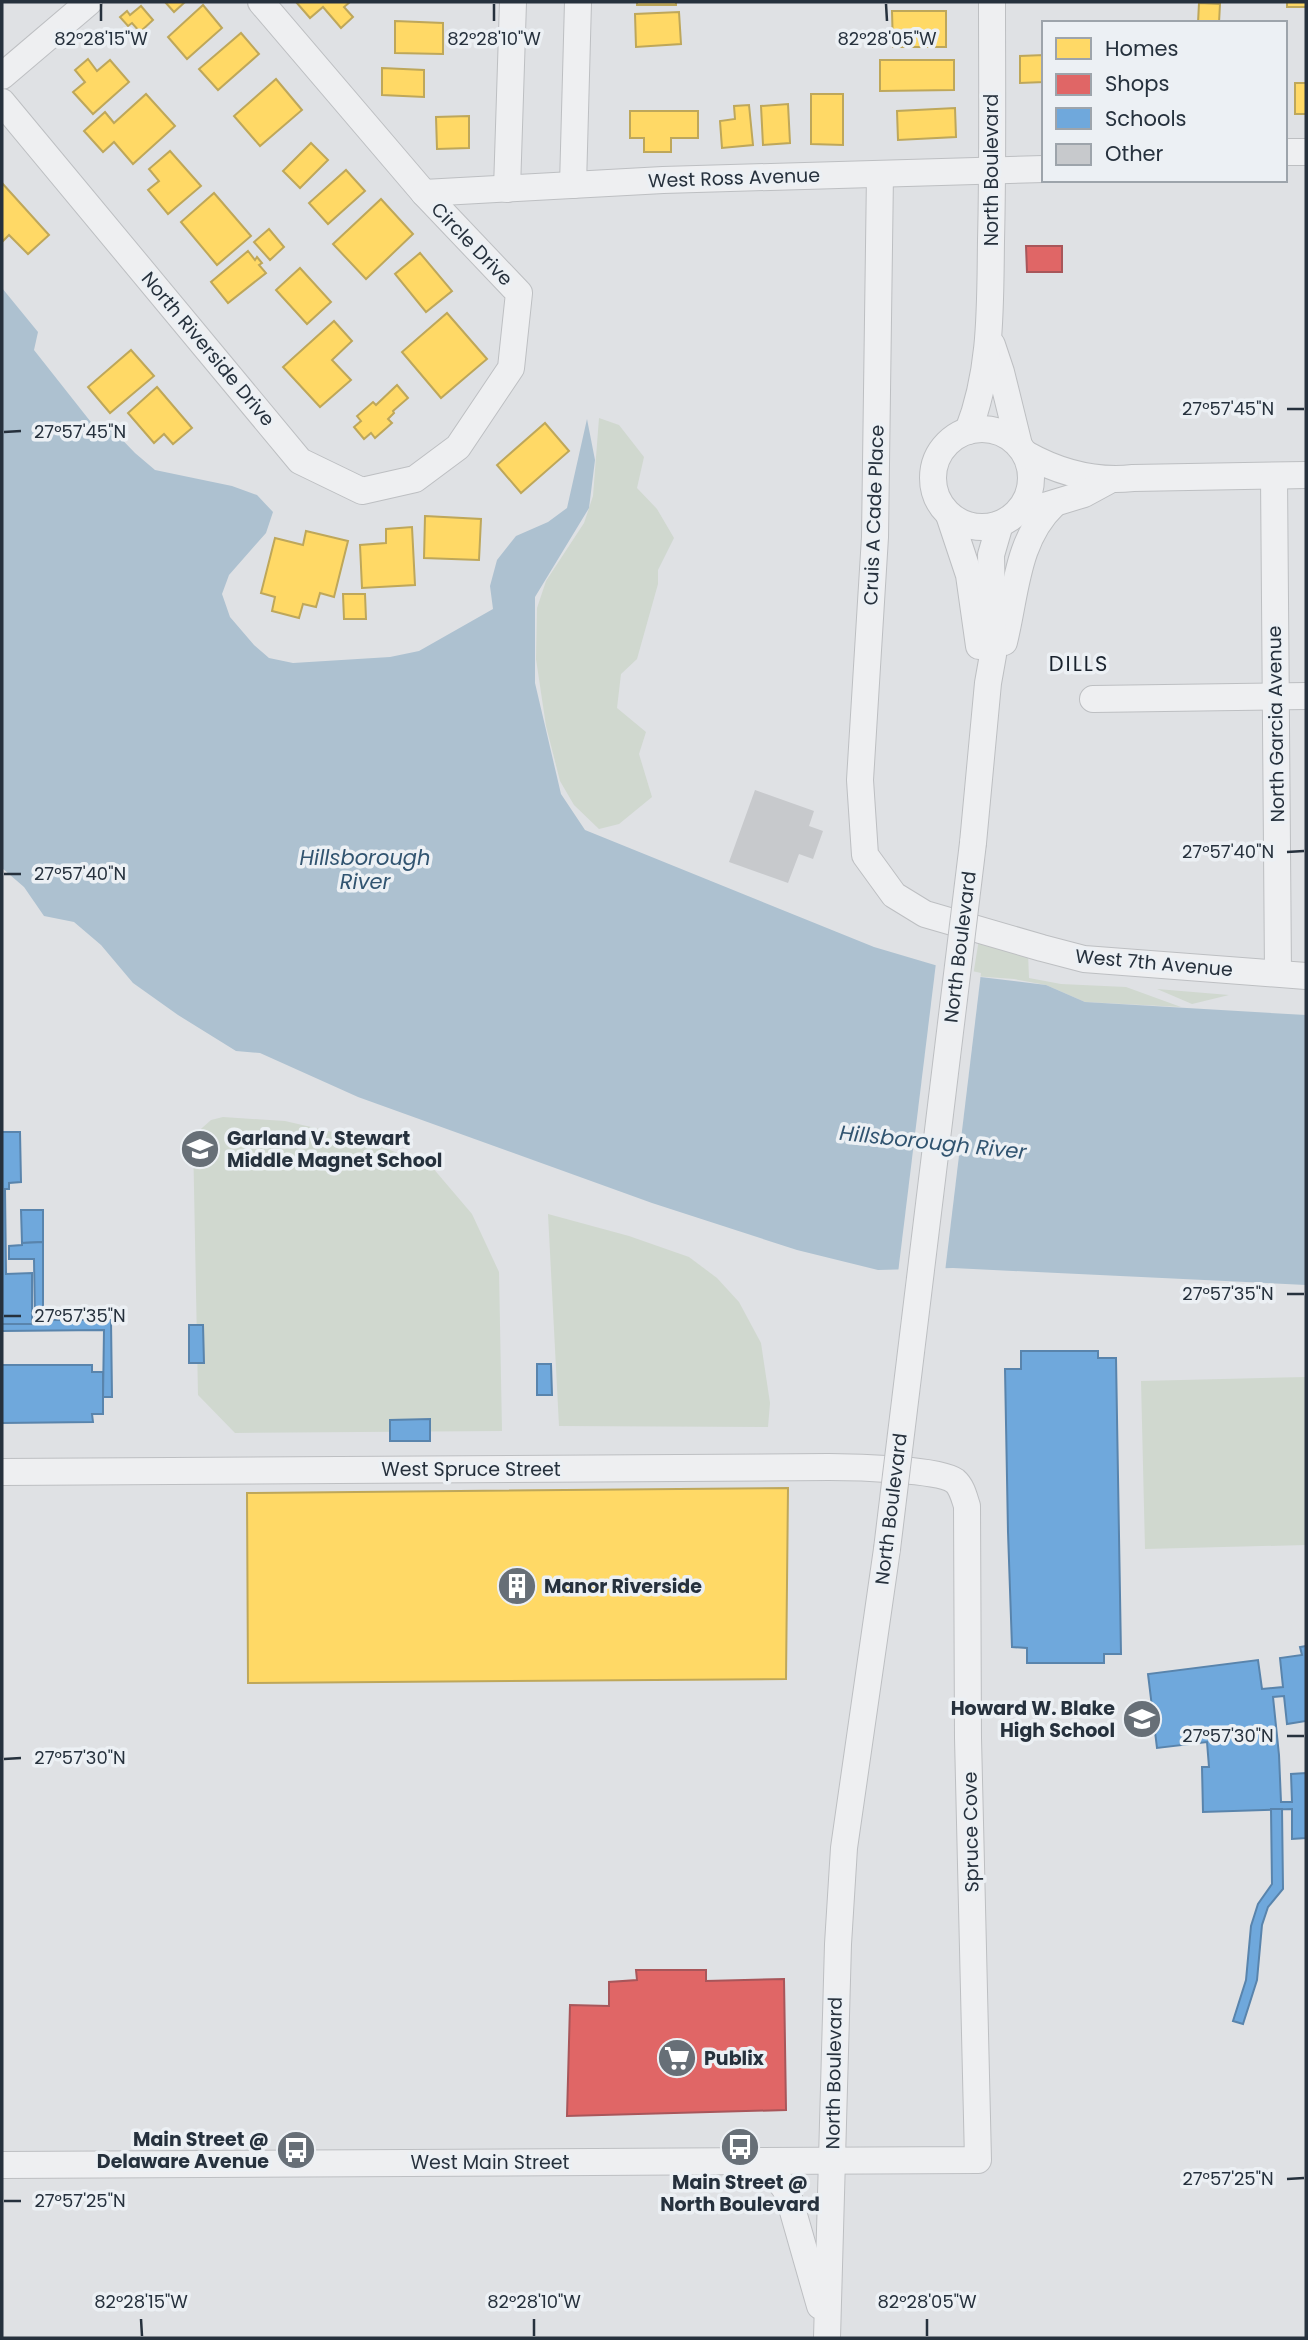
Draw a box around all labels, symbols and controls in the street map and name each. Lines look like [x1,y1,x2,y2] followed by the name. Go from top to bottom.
[1042,21,1287,182] legend
[54,26,148,51] text: 82°28'15"W
[447,26,541,51] text: 82°28'10"W
[837,26,937,51] text: 82°28'05"W
[1105,34,1179,63] text: Homes
[1105,69,1169,98] text: Shops
[978,94,1005,246] street label: North Boulevard
[1105,104,1187,133] text: Schools
[1105,139,1164,168] text: Other
[647,162,821,194] street label: West Ross Avenue
[425,196,519,292] street label: Circle Drive
[135,266,281,432] street label: North Riverside Drive
[1182,396,1274,421] text: 27°57'45"N
[34,419,126,444] text: 27°57'45"N
[857,424,891,606] street label: Cruis A Cade Place
[1261,625,1291,823] street label: North Garcia Avenue
[1049,649,1109,678] district label: DILLS
[1182,839,1274,864] text: 27°57'40"N
[300,843,430,896] water label: Hillsborough River
[34,861,126,886] text: 27°57'40"N
[937,870,983,1024] street label: North Boulevard
[1074,943,1234,983] street label: West 7th Avenue
[838,1118,1029,1166] water label: Hillsborough River
[227,1125,442,1174] place label: Garland V. Stewart Middle Magnet School
[179,1128,221,1170] school or university icon: Garland V. Stewart Middle Magnet School
[1182,1281,1274,1306] text: 27°57'35"N
[34,1303,126,1328] text: 27°57'35"N
[868,1432,914,1586] street label: North Boulevard
[381,1456,561,1483] street label: West Spruce Street
[496,1565,538,1607] building icon: Manor Riverside
[544,1573,702,1600] place label: Manor Riverside
[951,1695,1115,1744] place label: Howard W. Blake High School
[1121,1698,1163,1740] school or university icon: Howard W. Blake High School
[1182,1723,1274,1748] text: 27°57'30"N
[34,1745,126,1770] text: 27°57'30"N
[956,1771,986,1893] street label: Spruce Cove
[819,1996,849,2150] street label: North Boulevard
[656,2037,698,2079] supermarket icon: Publix
[704,2045,765,2072] place label: Publix
[97,2126,269,2175] place label: Main Street @ Delaware Avenue
[719,2126,761,2168] bus stop icon: Main Street @ North Boulevard
[275,2129,317,2171] bus stop icon: Main Street @ Delaware Avenue
[411,2149,570,2176] street label: West Main Street
[1182,2166,1274,2191] text: 27°57'25"N
[660,2169,820,2218] place label: Main Street @ North Boulevard
[34,2188,126,2213] text: 27°57'25"N
[94,2289,188,2314] text: 82°28'15"W
[487,2289,581,2314] text: 82°28'10"W
[877,2289,977,2314] text: 82°28'05"W

